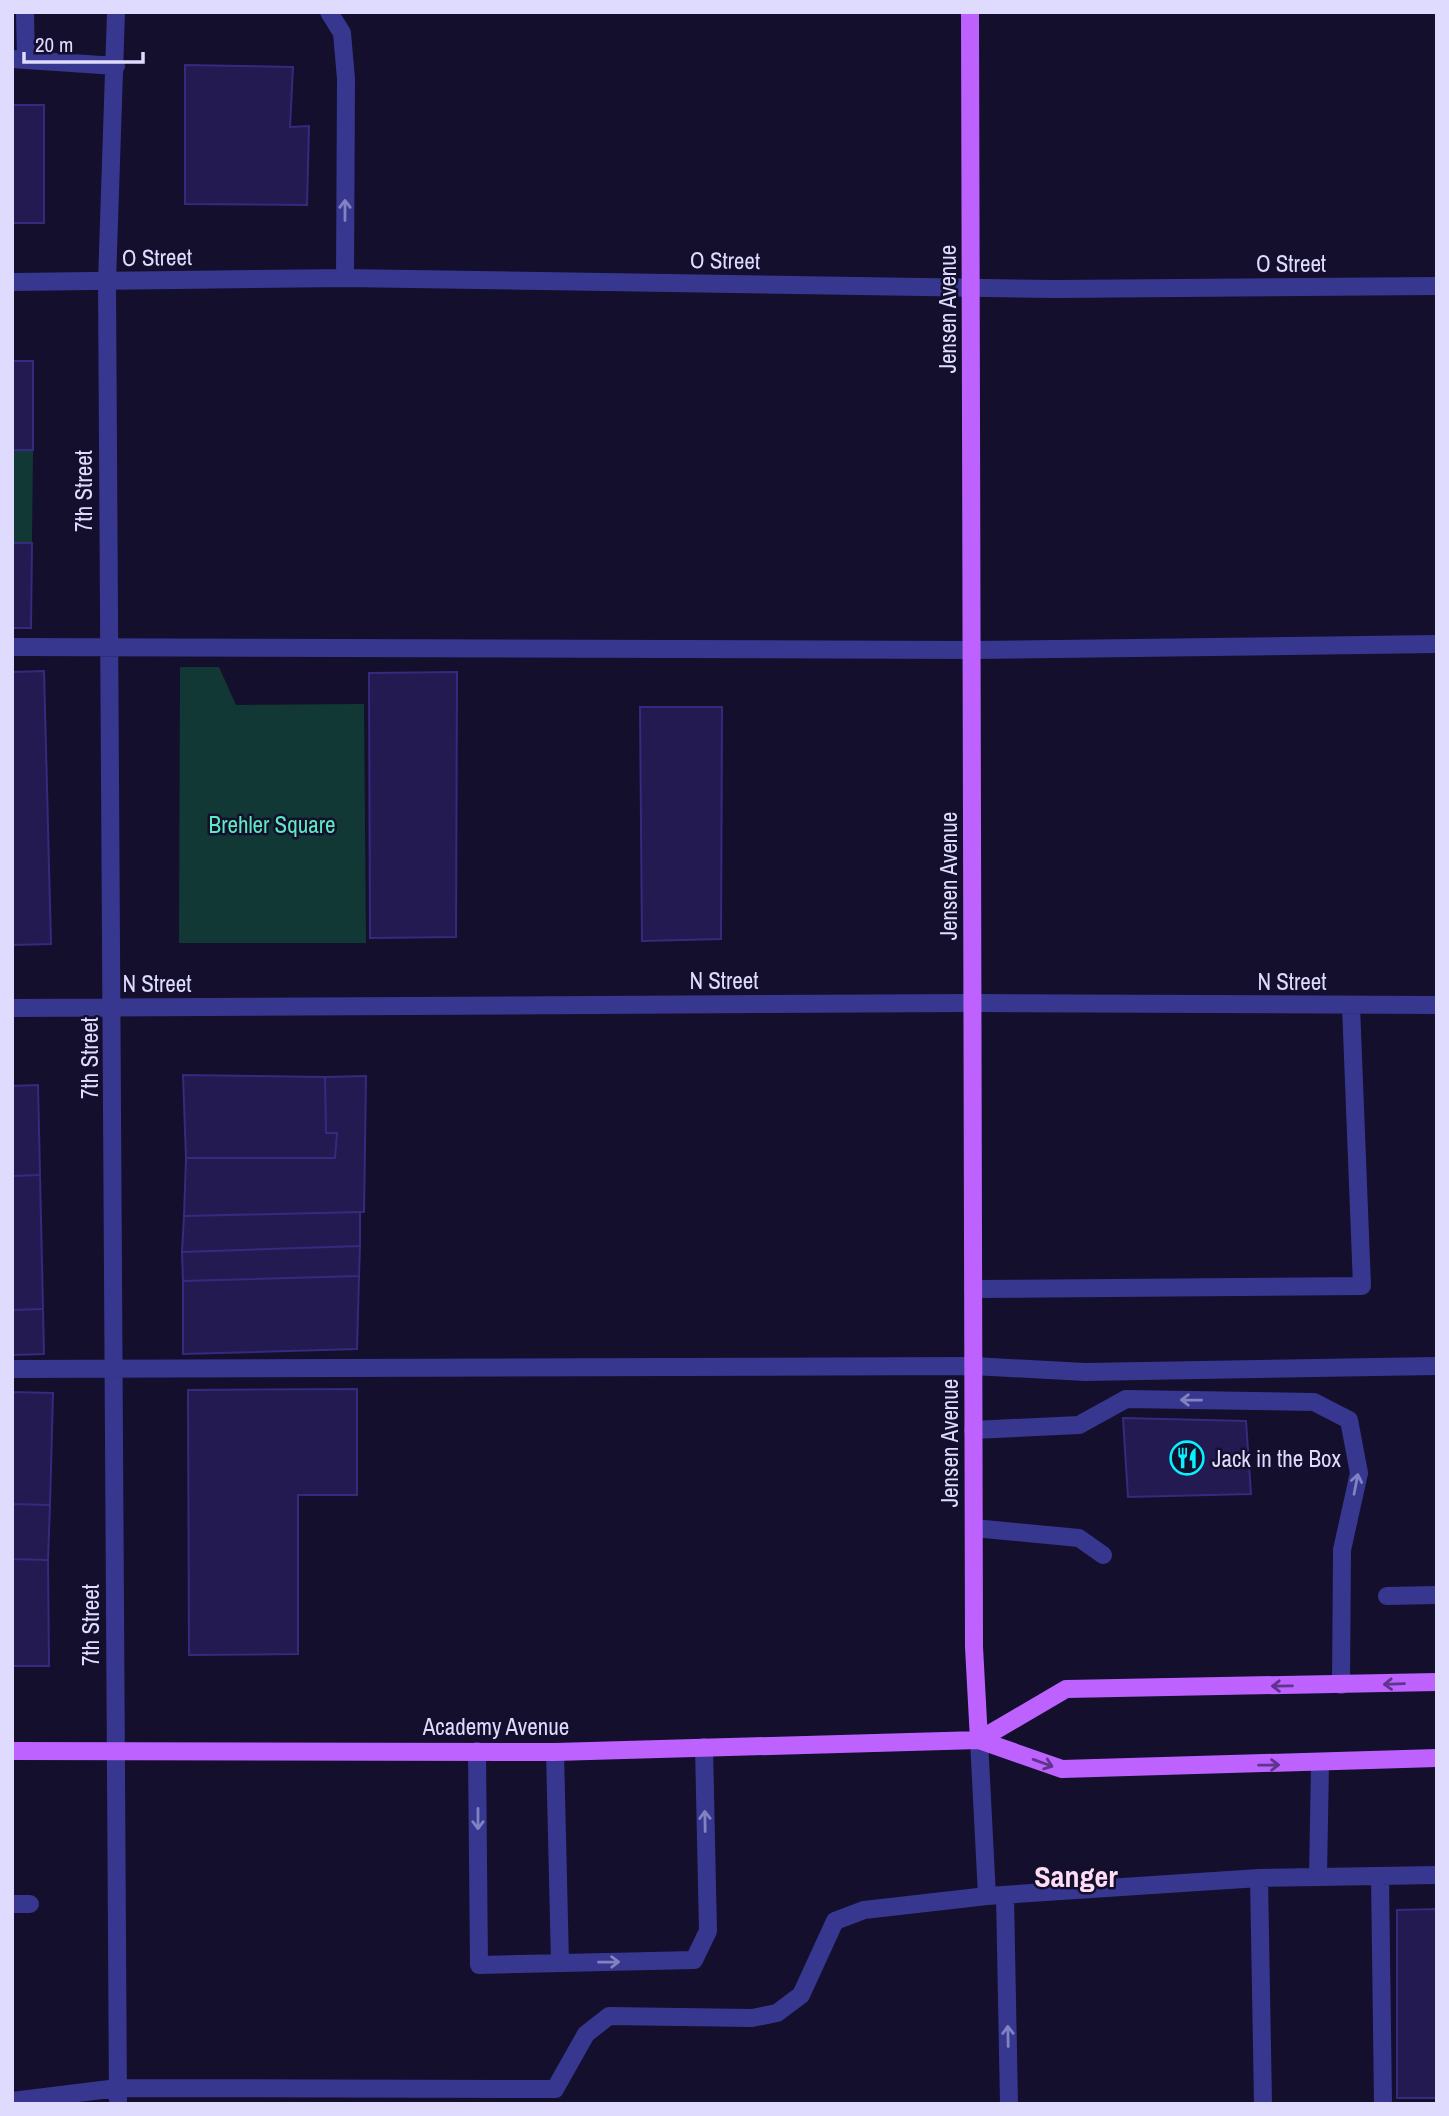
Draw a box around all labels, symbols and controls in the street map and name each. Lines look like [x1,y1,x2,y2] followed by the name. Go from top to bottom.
[24,21,144,65] scale bar
[35,30,73,59] text: 20 m
[338,198,352,221] one-way arrow
[122,241,192,273] street label: O Street
[690,244,760,276] street label: O Street
[932,245,963,373] street label: Jensen Avenue
[1256,248,1326,279] street label: O Street
[68,450,99,532] street label: 7th Street
[209,809,335,840] park label: Brehler Square
[933,812,964,940] street label: Jensen Avenue
[689,965,759,996] street label: N Street
[1257,966,1327,997] street label: N Street
[122,968,192,999] street label: N Street
[74,1017,105,1099] street label: 7th Street
[934,1379,965,1507] street label: Jensen Avenue
[1180,1394,1203,1407] one-way arrow
[1168,1439,1206,1477] restaurant icon: Jack in the Box
[1212,1443,1342,1474] place label: Jack in the Box
[1350,1473,1364,1496] one-way arrow
[75,1584,106,1666] street label: 7th Street
[1382,1677,1405,1690] one-way arrow
[1271,1679,1294,1693] one-way arrow
[422,1711,569,1742] street label: Academy Avenue
[1032,1758,1054,1770] one-way arrow
[1258,1758,1281,1772] one-way arrow
[471,1807,485,1830] one-way arrow
[698,1810,712,1833] one-way arrow
[1034,1856,1118,1896] district label: Sanger
[597,1955,620,1969] one-way arrow
[1001,2024,1014,2047] one-way arrow

